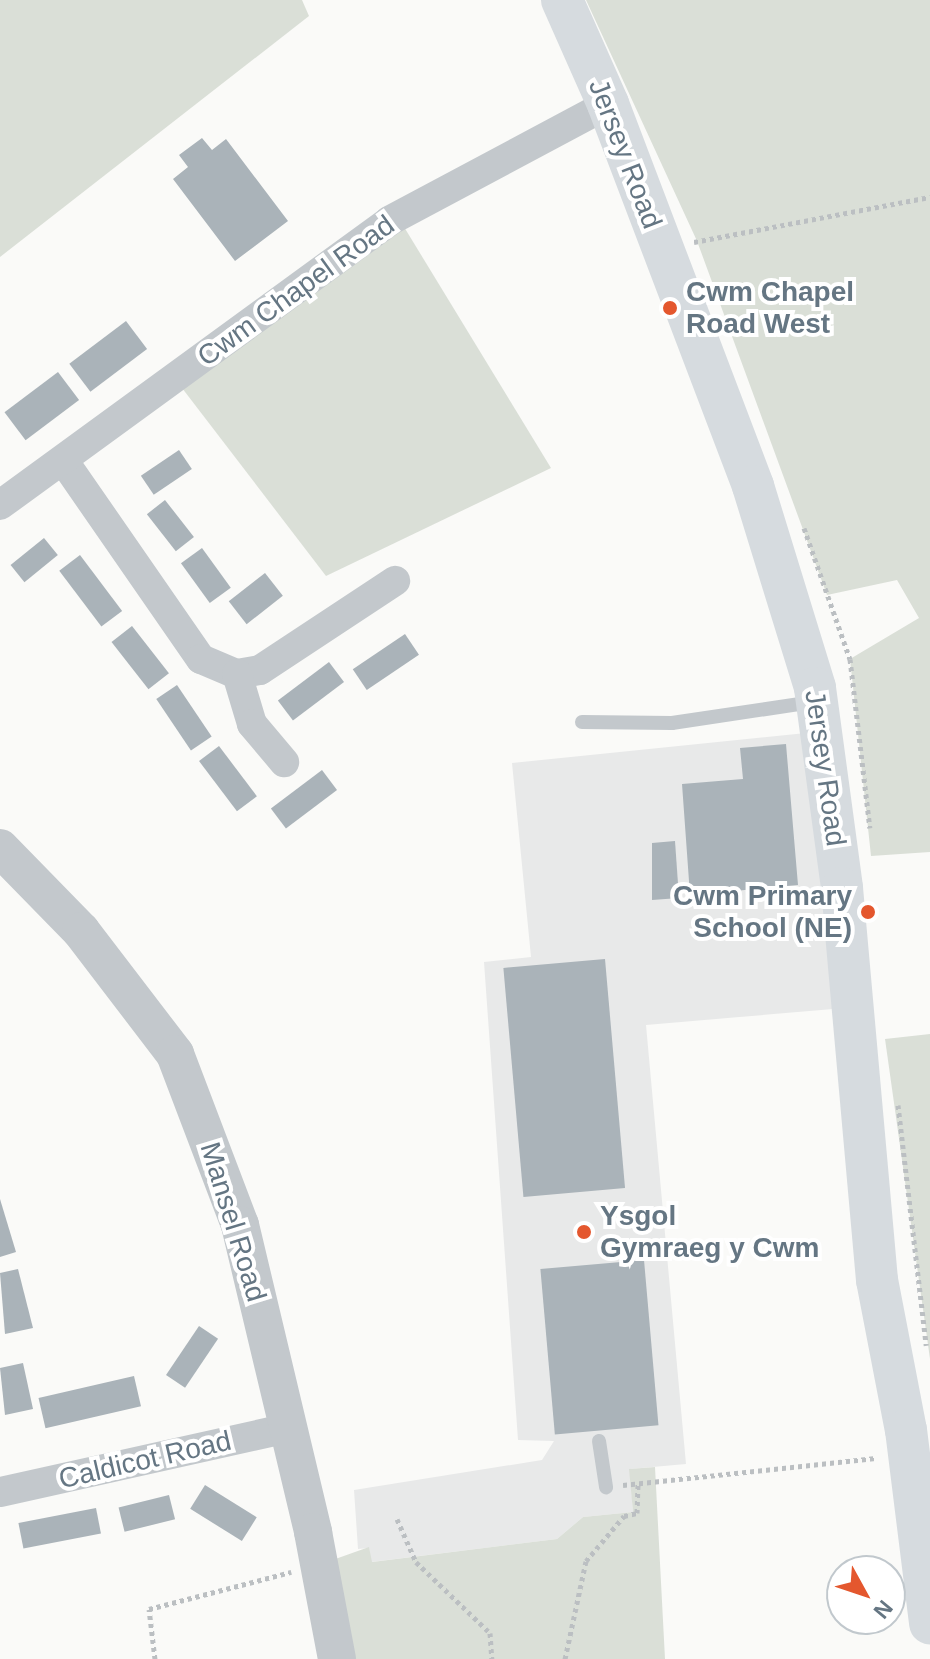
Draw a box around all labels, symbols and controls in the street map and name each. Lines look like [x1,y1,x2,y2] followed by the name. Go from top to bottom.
[581,75,669,233] street label: Jersey Road
[191,208,401,374] street label: Cwm Chapel Road
[686,275,854,341] place label: Cwm Chapel Road West
[661,299,679,317] marker: Cwm Chapel Road West
[797,688,853,848] street label: Jersey Road
[673,879,852,945] place label: Cwm Primary School (NE)
[859,903,877,921] marker: Cwm Primary School (NE)
[193,1138,273,1306] street label: Mansel Road
[600,1199,819,1265] place label: Ysgol Gymraeg y Cwm
[575,1223,593,1241] marker: Ysgol Gymraeg y Cwm
[56,1424,234,1496] street label: Caldicot Road
[826,1555,906,1635] north arrow
[869,1595,898,1624] text: N

